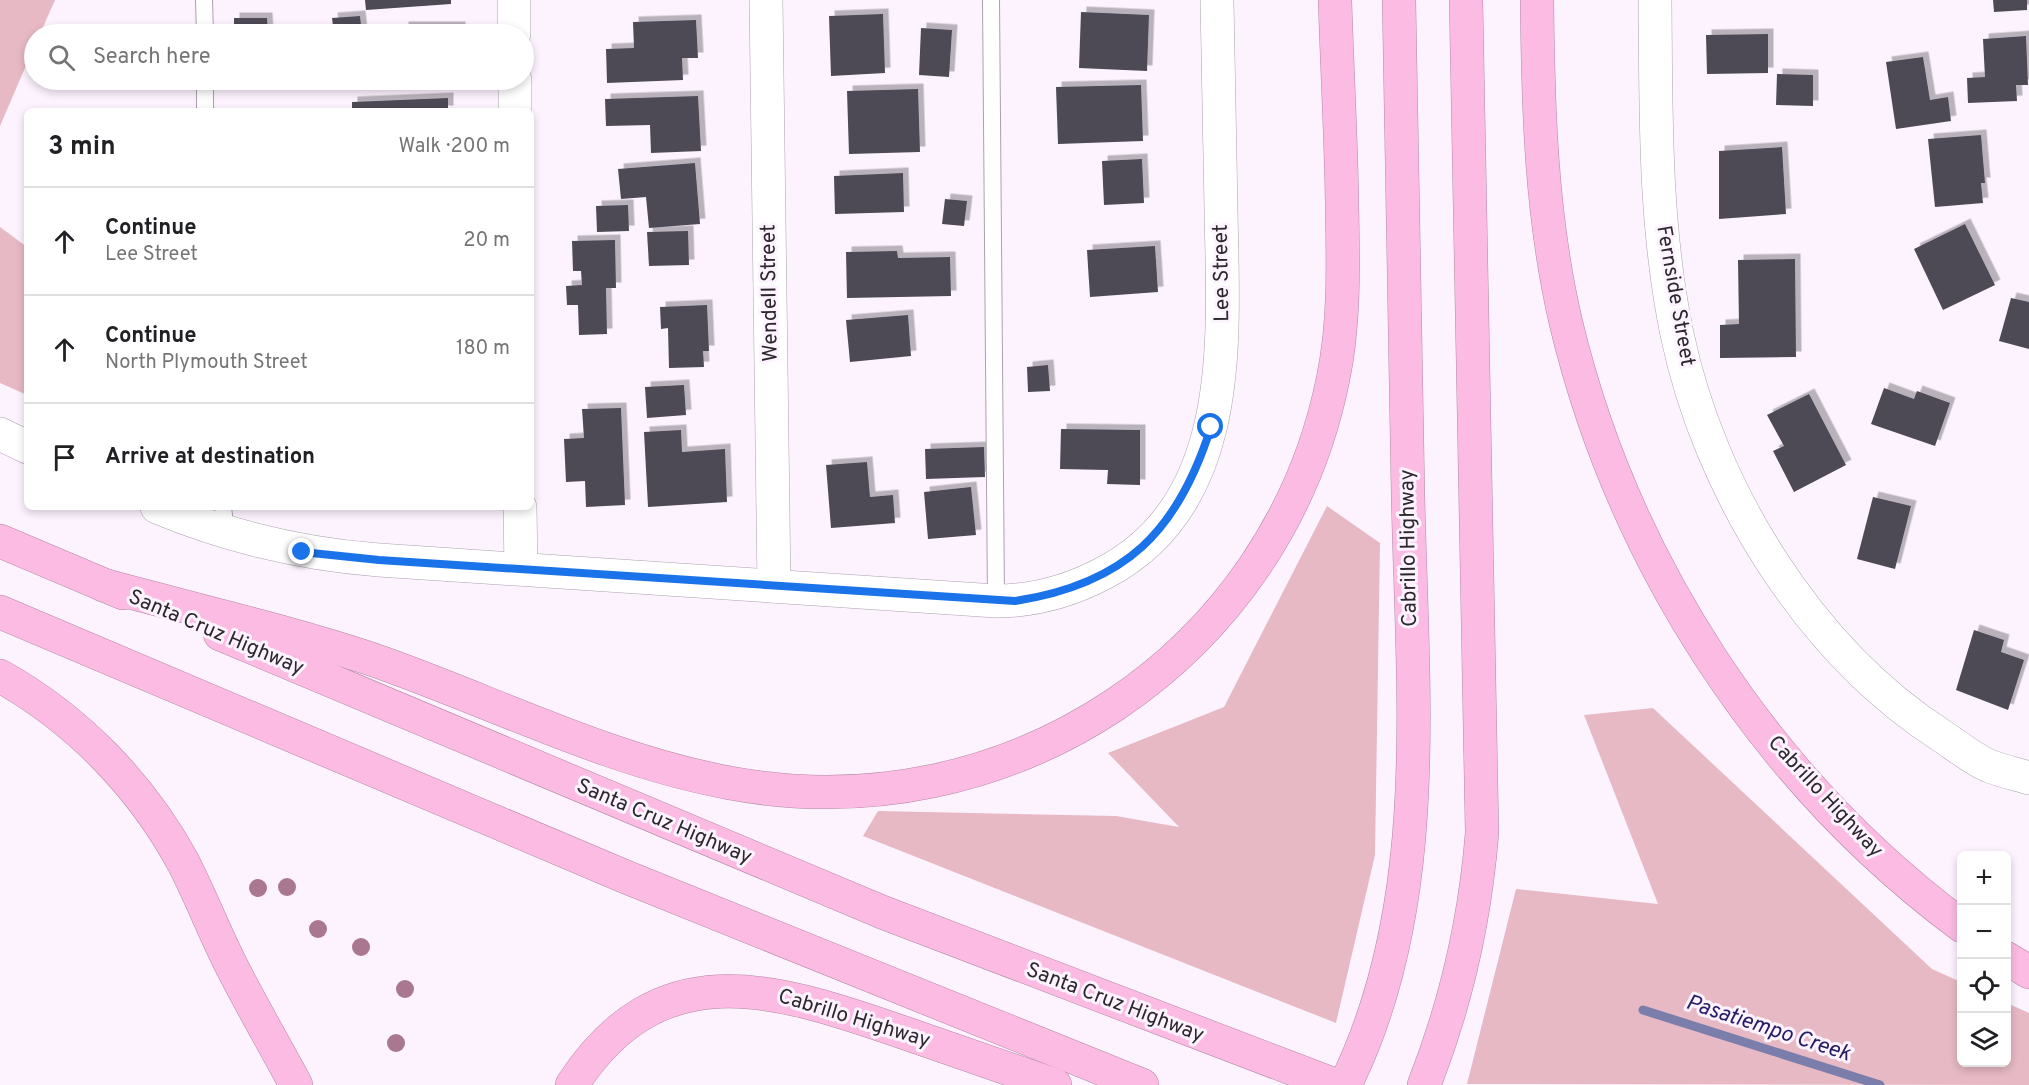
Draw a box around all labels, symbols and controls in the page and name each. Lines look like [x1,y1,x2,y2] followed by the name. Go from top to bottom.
[24,24,534,90] search box
[45,41,78,74] icon: search
[93,44,211,71] text: Search here
[48,131,116,164] text: 3 min
[399,134,510,160] text: Walk · 200 m
[105,215,196,242] text: Continue
[1649,223,1701,369] street label: Fernside Street
[755,224,785,362] street label: Wendell Street
[1208,224,1236,322] street label: Lee Street
[48,225,81,258] icon: ahead
[463,228,510,254] text: 20 m
[105,242,198,268] text: Lee Street
[105,323,196,350] text: Continue
[48,333,81,366] icon: ahead
[456,336,510,362] text: 180 m
[105,350,308,376] text: North Plymouth Street
[1197,413,1223,439] route start
[48,441,81,474] icon: arrive
[105,444,315,471] text: Arrive at destination
[1394,469,1424,627] street label: Cabrillo Highway
[288,538,314,564] route end
[124,584,308,682] street label: Santa Cruz Highway
[1761,730,1889,864] street label: Cabrillo Highway
[572,773,756,871] street label: Santa Cruz Highway
[1957,851,2011,1067] map controls
[1957,851,2011,905] button: +
[1957,905,2011,959] button: −
[1022,957,1208,1049] street label: Santa Cruz Highway
[1957,959,2011,1013] button: locate
[775,983,933,1055] street label: Cabrillo Highway
[1682,990,1854,1069] water label: Pasatiempo Creek
[1957,1013,2011,1067] button: layers

